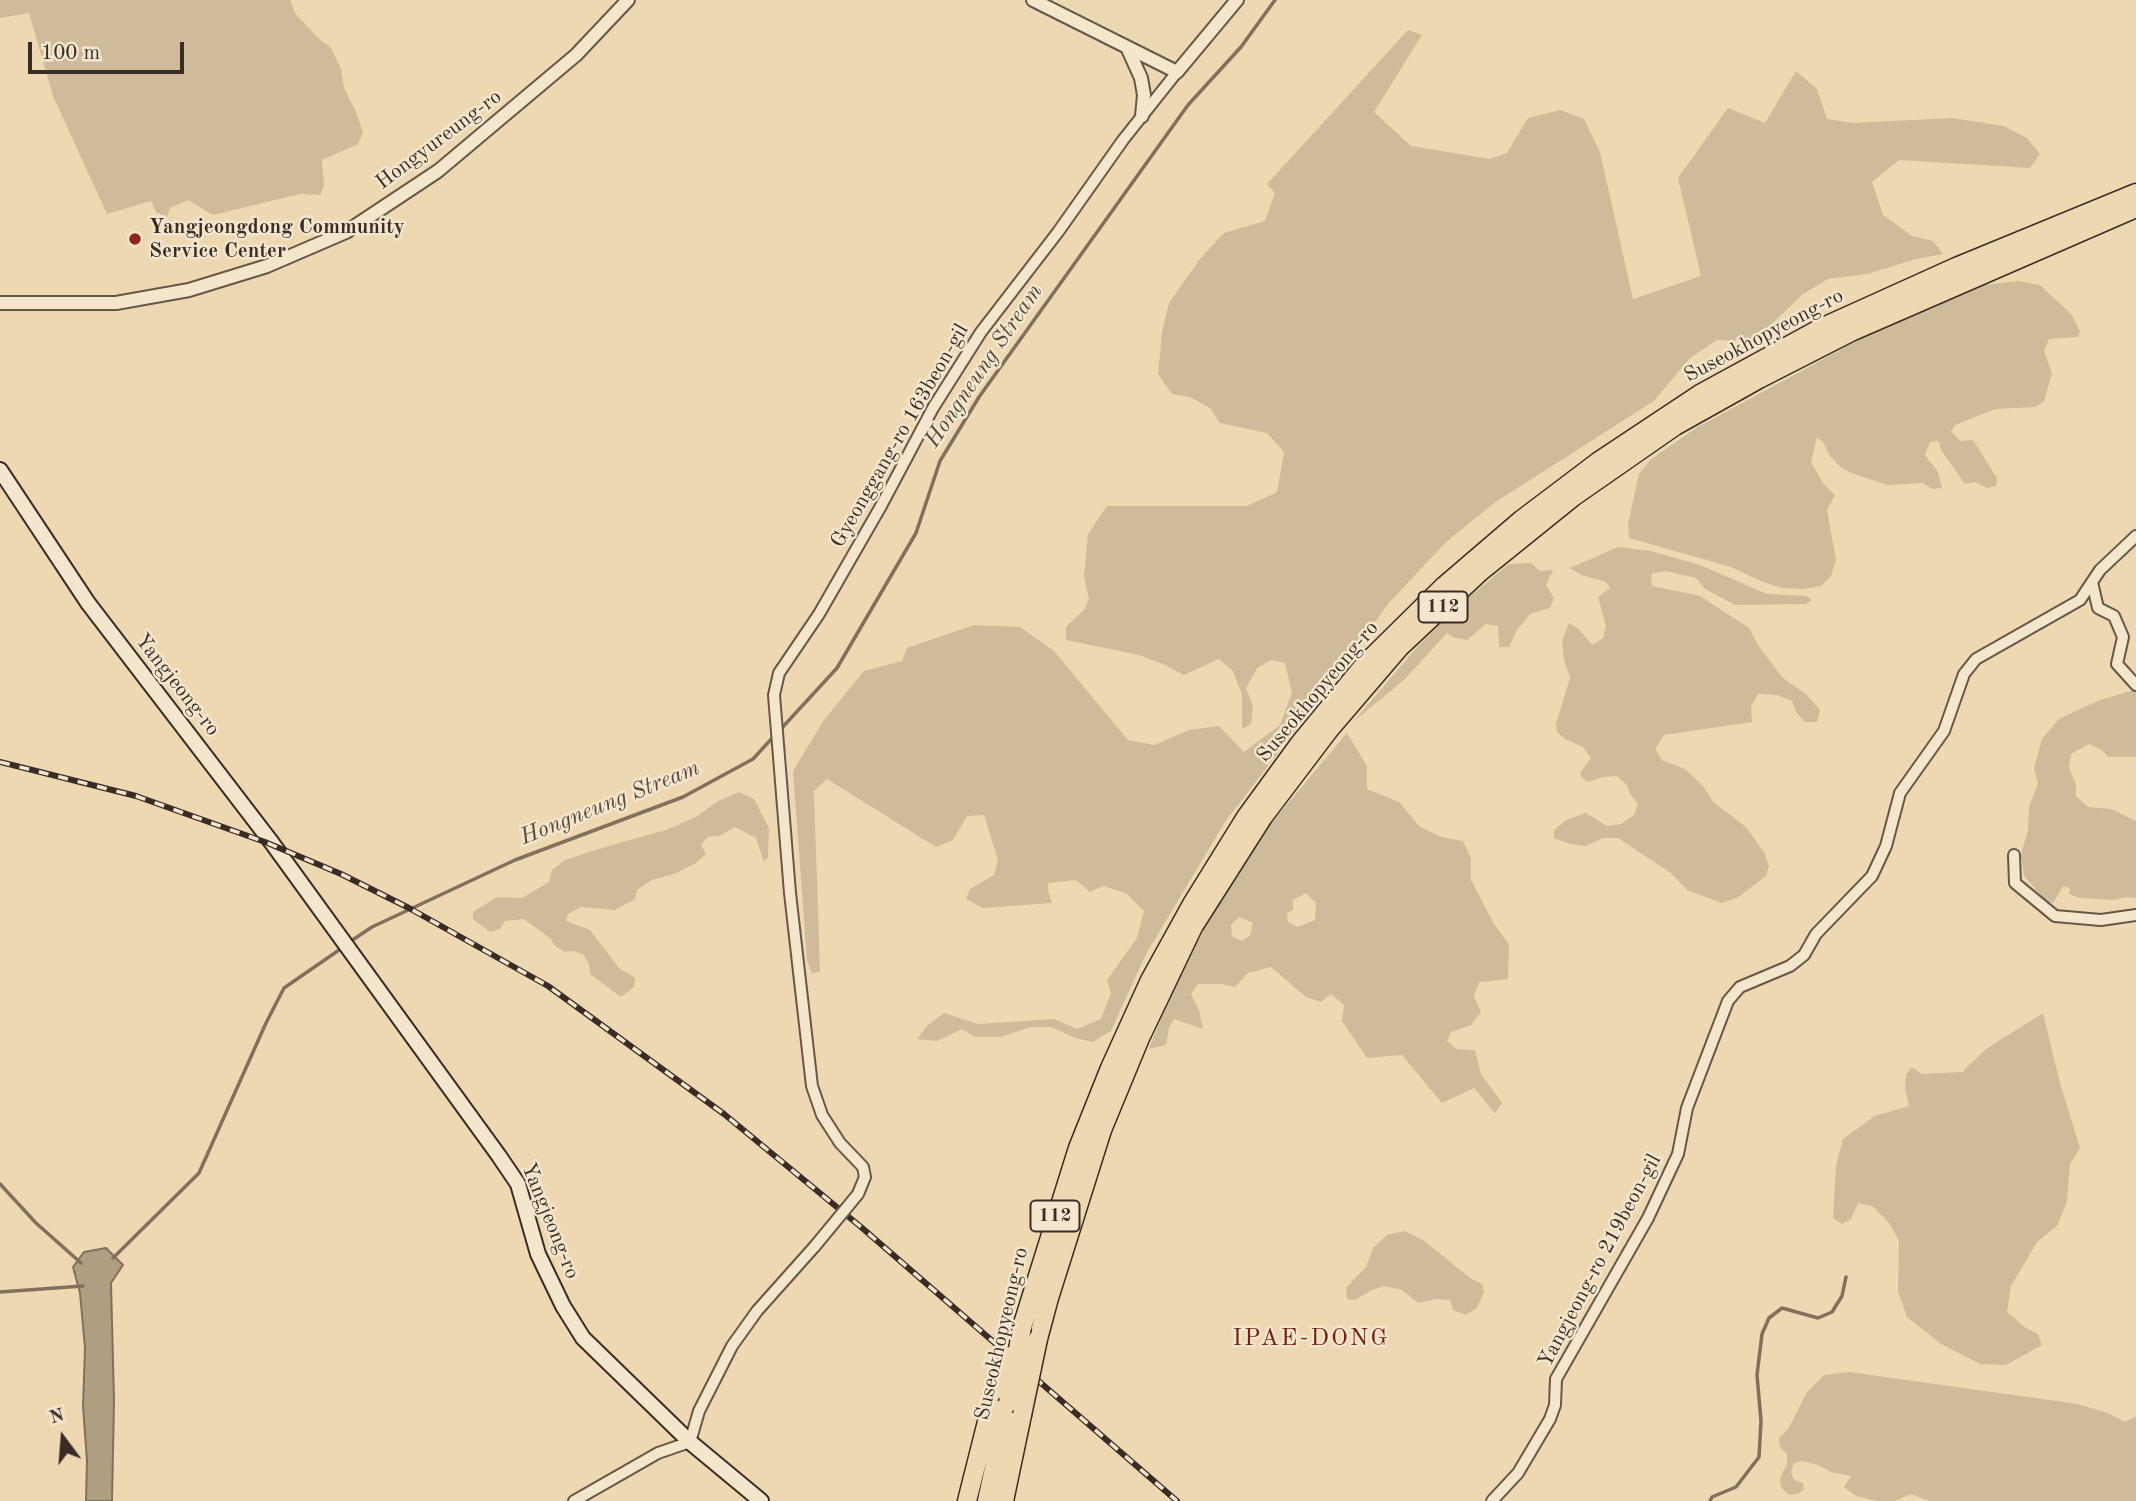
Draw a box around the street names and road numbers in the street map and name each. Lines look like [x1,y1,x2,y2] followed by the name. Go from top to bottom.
[371,85,507,195] street label: Hongyureung-ro
[1680,283,1848,389] street label: Suseokhopyeong-ro
[826,320,974,552] street label: Gyeonggang-ro 163beon-gil
[1418,592,1468,622] road number: 112
[1252,616,1384,768] street label: Suseokhopyeong-ro
[129,629,225,741] street label: Yangjeong-ro
[1533,1150,1667,1372] street label: Yangjeong-ro 219beon-gil
[515,1159,585,1283] street label: Yangjeong-ro
[1030,1200,1080,1232] road number: 112
[970,1245,1034,1423] street label: Suseokhopyeong-ro

